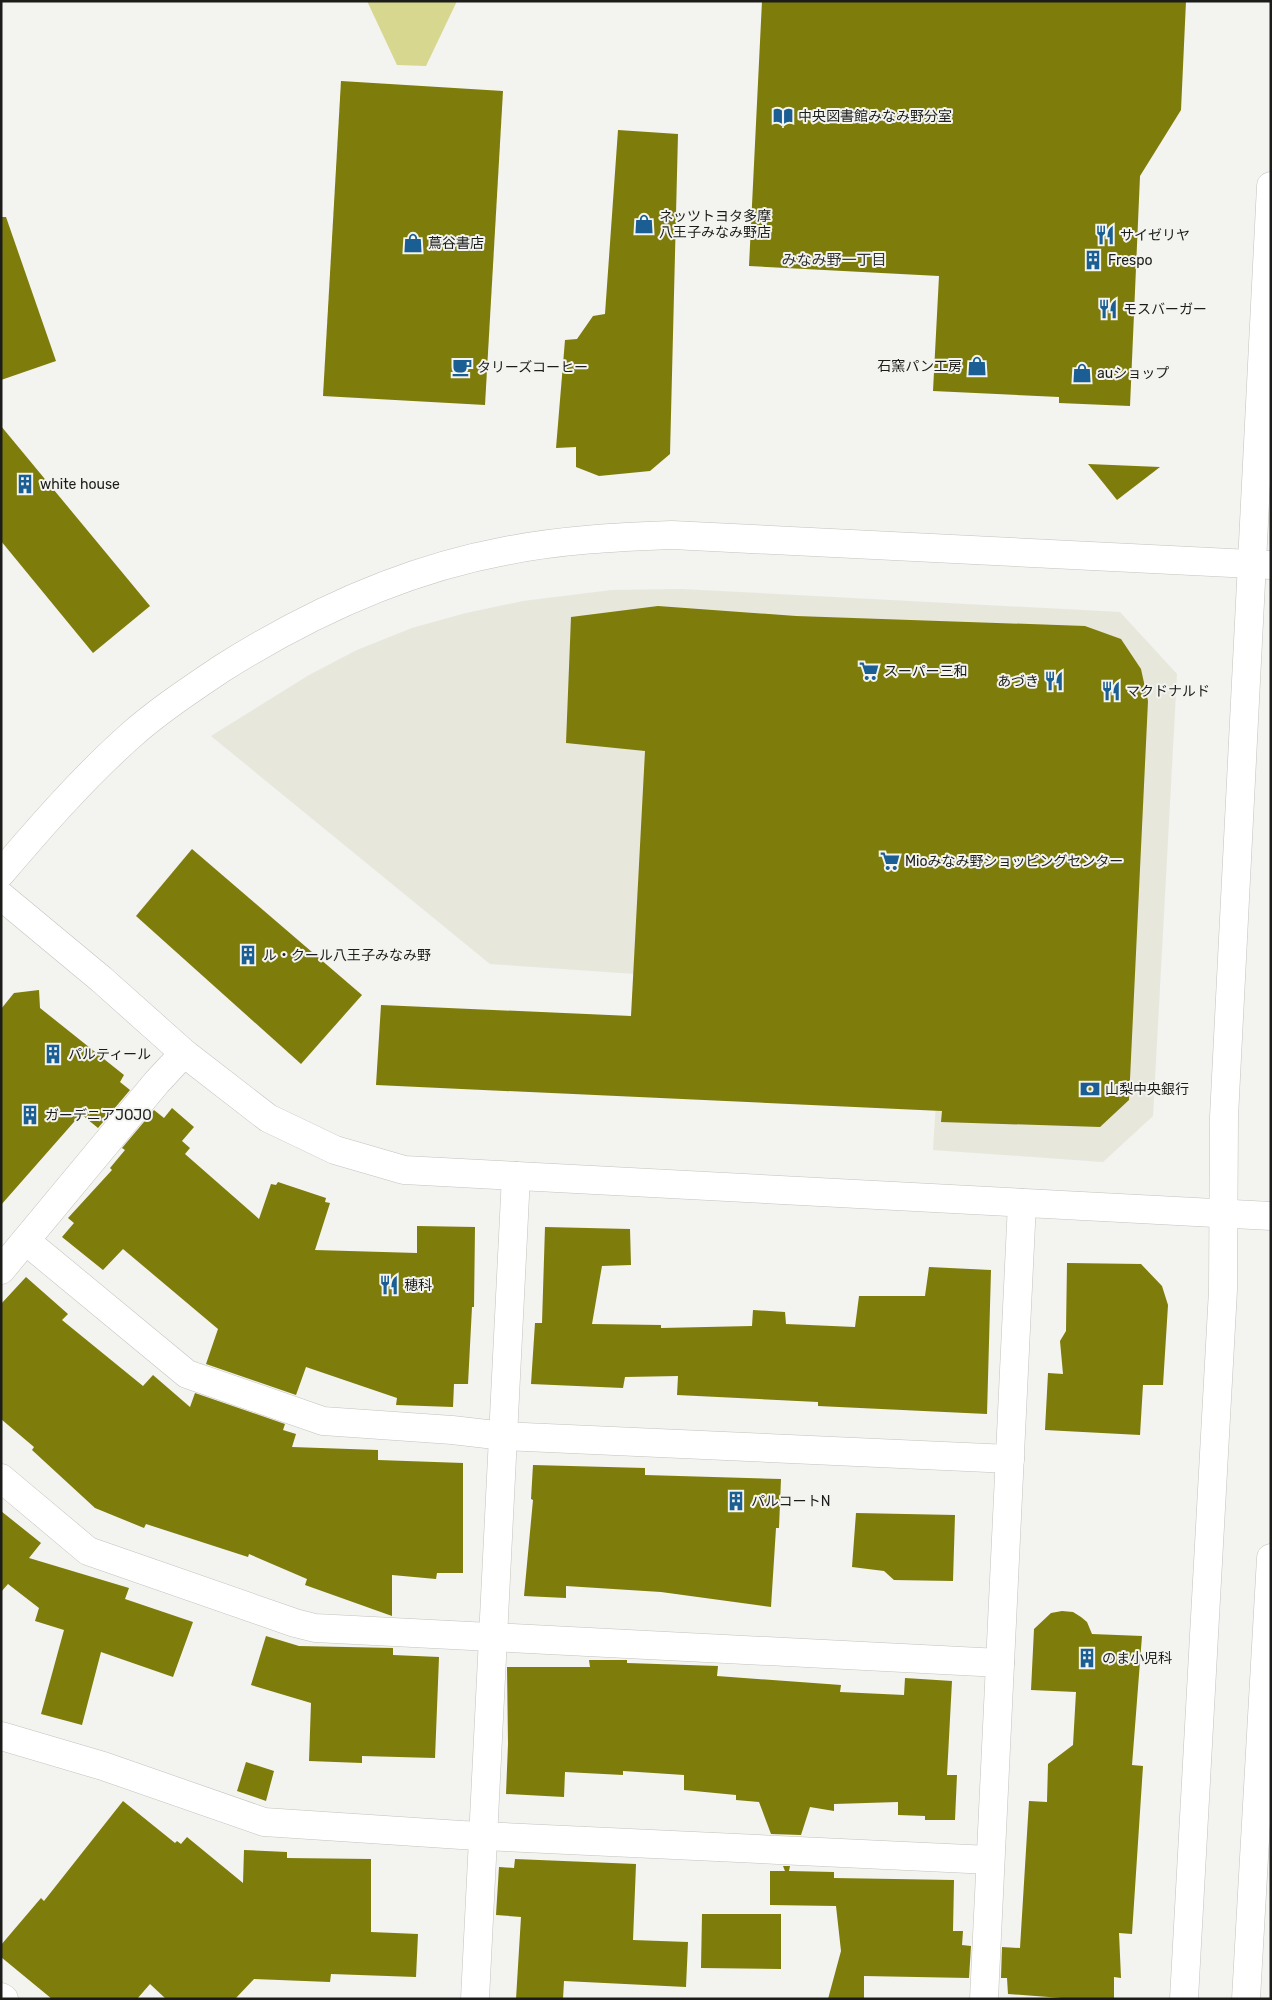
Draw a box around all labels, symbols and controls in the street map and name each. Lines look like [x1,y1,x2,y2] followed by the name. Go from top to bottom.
[772,105,794,127] library icon: 中央図書館みなみ野分室
[798,108,952,125] place label: 中央図書館みなみ野分室
[659,208,771,241] place label: ネッツトヨタ多摩 八王子みなみ野店
[633,213,655,235] shop icon: ネッツトヨタ多摩 八王子みなみ野店
[1094,224,1116,246] restaurant icon: サイゼリヤ
[1120,227,1190,244] place label: サイゼリヤ
[402,232,424,254] shop icon: 蔦谷書店
[428,235,484,252] place label: 蔦谷書店
[1082,249,1104,271] building icon: Frespo
[781,251,887,269] district label: みなみ野一丁目
[1108,252,1153,269] place label: Frespo
[1097,298,1119,320] restaurant icon: モスバーガー
[1123,301,1207,318] place label: モスバーガー
[966,355,988,377] shop icon: 石窯パン工房
[451,356,473,378] cafe icon: タリーズコーヒー
[877,358,962,375] place label: 石窯パン工房
[477,359,588,376] place label: タリーズコーヒー
[1071,362,1093,384] shop icon: auショップ
[1097,365,1169,382] place label: auショップ
[14,473,36,495] building icon: white house
[40,476,120,493] place label: white house
[858,660,880,682] supermarket icon: スーパー三和
[884,663,968,680] place label: スーパー三和
[1043,670,1065,692] restaurant icon: あづき
[997,673,1039,690] place label: あづき
[1100,680,1122,702] restaurant icon: マクドナルド
[1126,683,1210,700] place label: マクドナルド
[879,850,901,872] supermarket icon: Mioみなみ野ショッピングセンター
[905,853,1124,870] place label: Mioみなみ野ショッピングセンター
[237,944,259,966] building icon: ル・クール八王子みなみ野
[263,947,431,964] place label: ル・クール八王子みなみ野
[42,1043,64,1065] building icon: パルティール
[68,1046,151,1063] place label: パルティール
[1079,1078,1101,1100] bank icon: 山梨中央銀行
[1105,1081,1189,1098] place label: 山梨中央銀行
[19,1104,41,1126] building icon: ガーデニアJOJO
[45,1107,152,1124] place label: ガーデニアJOJO
[378,1274,400,1296] restaurant icon: 穂科
[404,1277,432,1294] place label: 穂科
[725,1490,747,1512] building icon: パルコートN
[751,1493,830,1510] place label: パルコートN
[1076,1647,1098,1669] building icon: のま小児科
[1102,1650,1172,1667] place label: のま小児科

